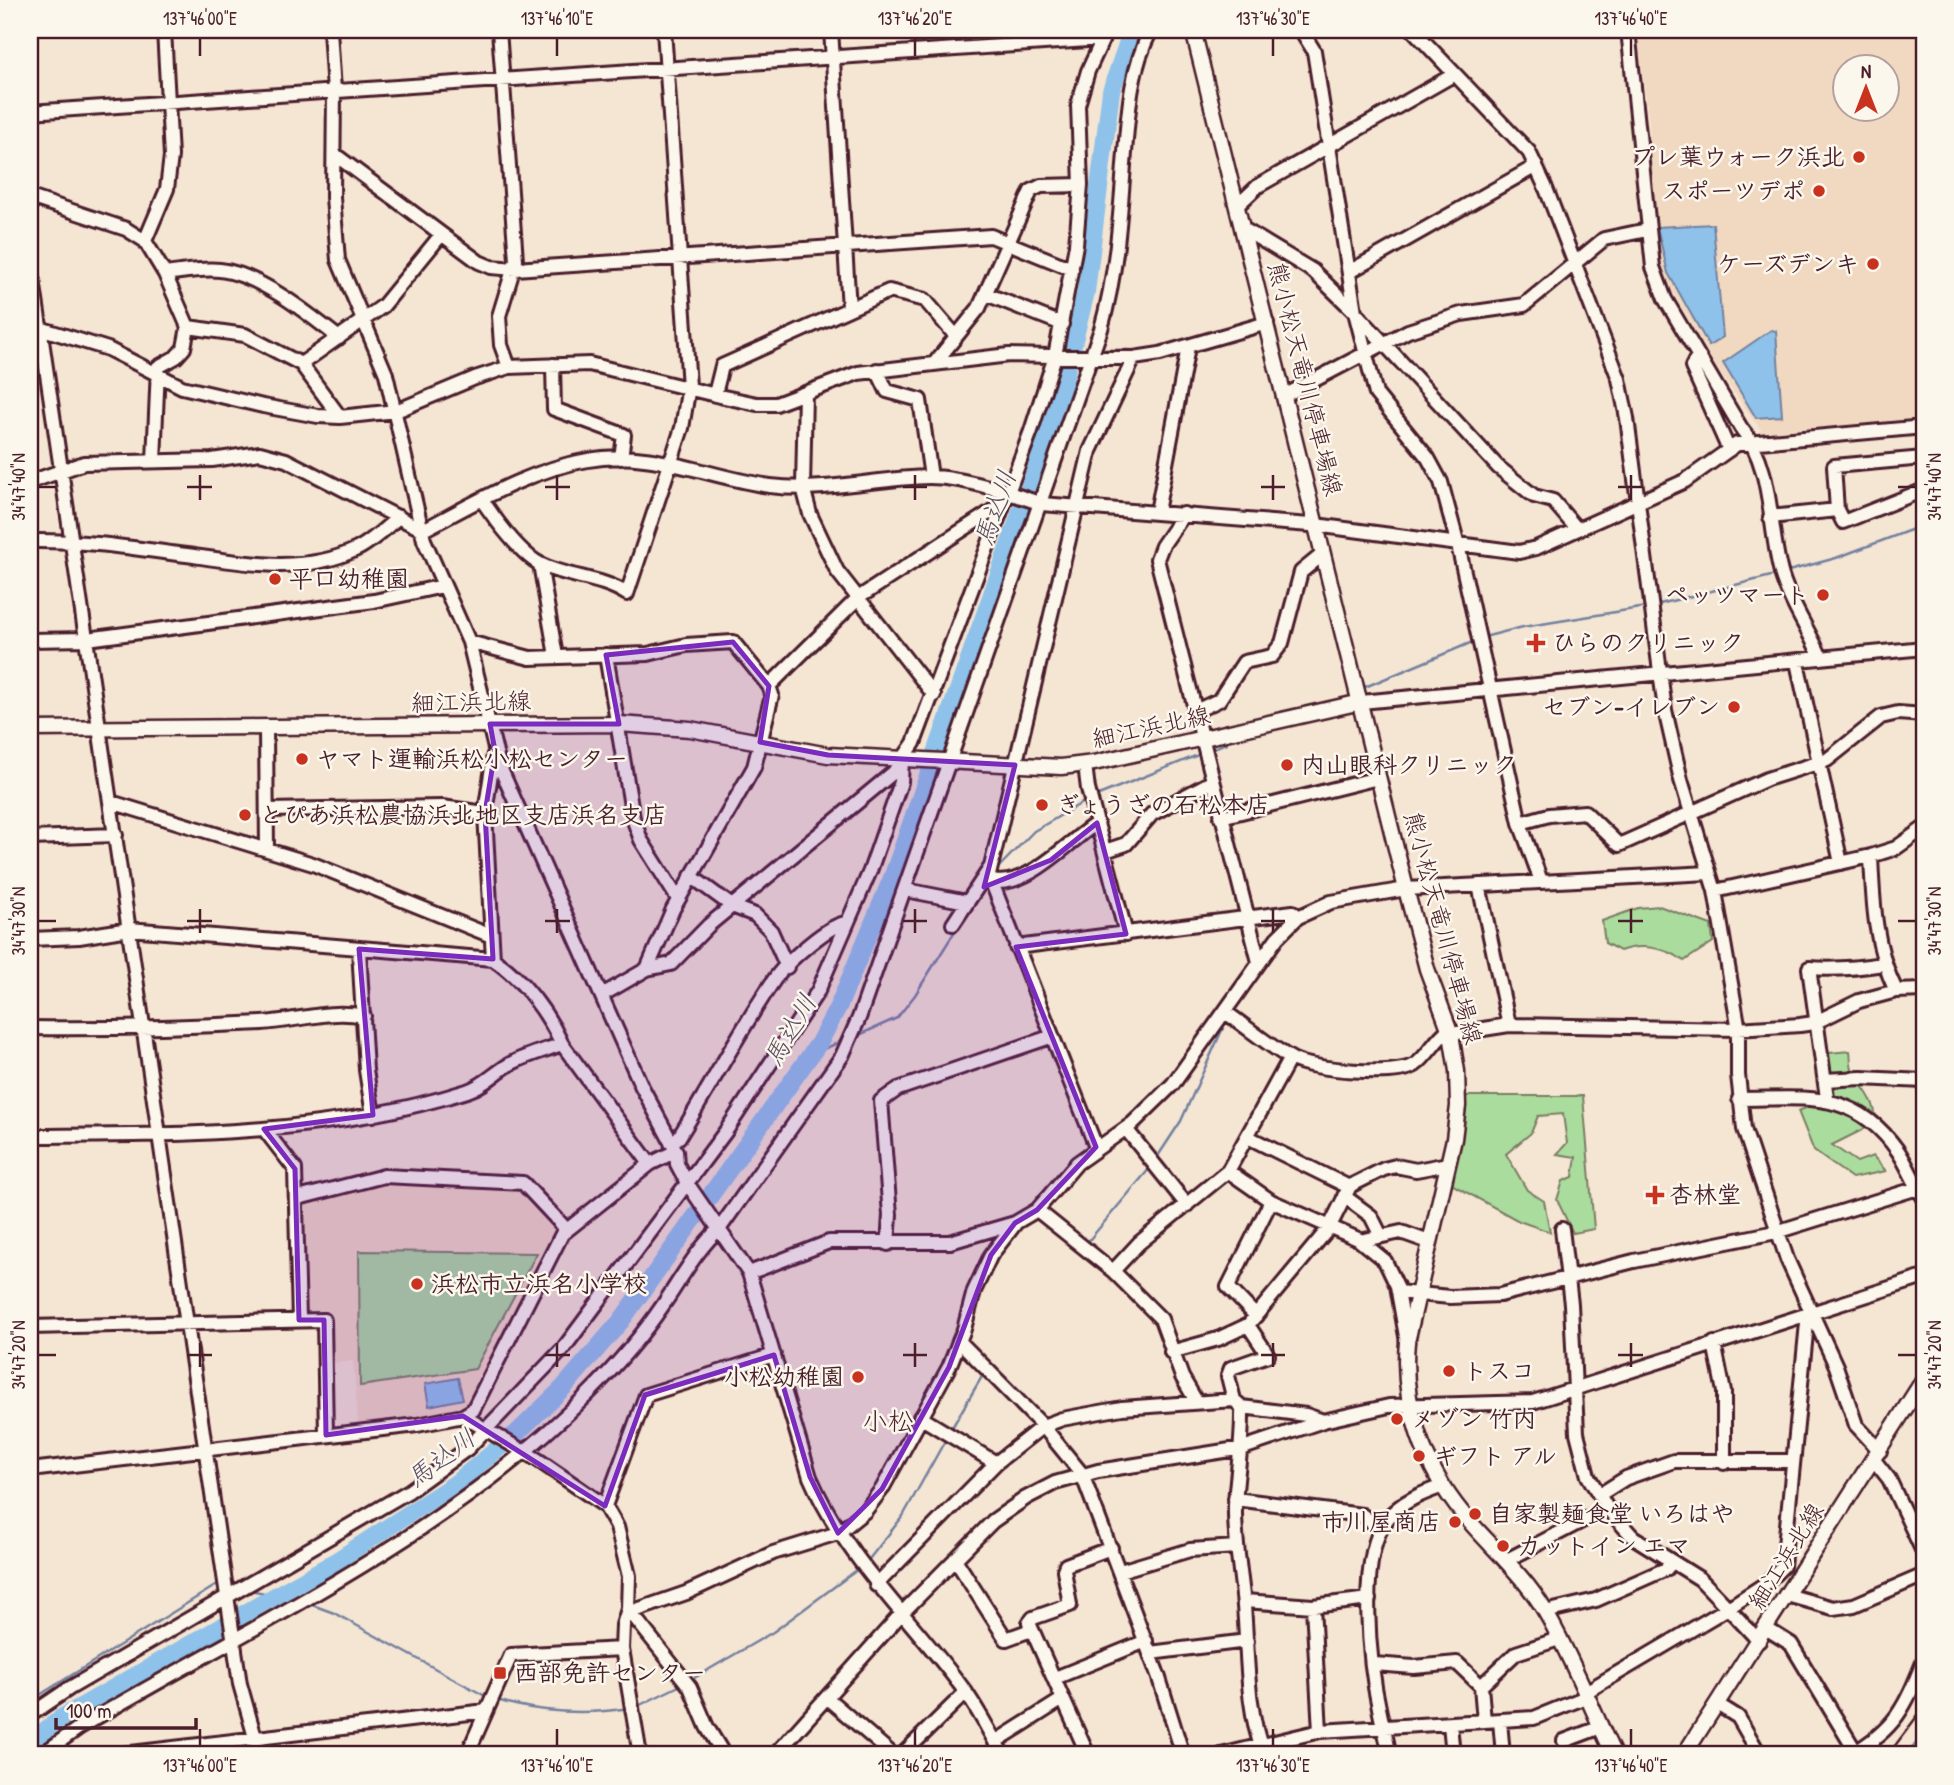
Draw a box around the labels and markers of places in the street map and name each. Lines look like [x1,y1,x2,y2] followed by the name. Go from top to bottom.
[1631,140,1845,172] place label: プレ葉ウォーク浜北
[1851,149,1867,165] marker: プレ葉ウォーク浜北
[1661,174,1805,206] place label: スポーツデポ
[1811,183,1827,199] marker: スポーツデポ
[1717,247,1859,279] place label: ケーズデンキ
[1865,256,1881,272] marker: ケーズデンキ
[289,562,409,594] place label: 平口幼稚園
[267,571,283,587] marker: 平口幼稚園
[1665,578,1809,610] place label: ペッツマート
[1815,587,1831,603] marker: ペッツマート
[1552,626,1744,658] place label: ひらのクリニック
[1526,633,1546,653] marker: ひらのクリニック
[1542,690,1720,722] place label: セブン-イレブン
[1726,699,1742,715] marker: セブン-イレブン
[316,742,628,774] place label: ヤマト運輸浜松小松センター
[1301,748,1517,780] place label: 内山眼科クリニック
[294,751,310,767] marker: ヤマト運輸浜松小松センター
[1279,757,1295,773] marker: 内山眼科クリニック
[1056,788,1270,820] place label: ぎょうざの石松本店
[1034,797,1050,813] marker: ぎょうざの石松本店
[259,798,667,830] place label: とぴあ浜松農協浜北地区支店浜名支店
[237,807,253,823] marker: とぴあ浜松農協浜北地区支店浜名支店
[1669,1178,1741,1210] place label: 杏林堂
[1647,1187,1663,1203] marker: 杏林堂
[431,1267,647,1299] place label: 浜松市立浜名小学校
[409,1276,425,1292] marker: 浜松市立浜名小学校
[1463,1354,1535,1386] place label: トスコ
[724,1360,844,1392] place label: 小松幼稚園
[1441,1363,1457,1379] marker: トスコ
[850,1369,866,1385] marker: 小松幼稚園
[1411,1402,1537,1434] place label: メゾン 竹内
[1389,1411,1405,1427] marker: メゾン 竹内
[1433,1439,1557,1471] place label: ギフト アル
[1411,1448,1427,1464] marker: ギフト アル
[1489,1497,1735,1529] place label: 自家製麺食堂 いろはや
[1321,1505,1441,1537] place label: 市川屋商店
[1467,1506,1483,1522] marker: 自家製麺食堂 いろはや
[1447,1514,1463,1530] marker: 市川屋商店
[1517,1529,1691,1561] place label: カットイン エマ
[1495,1538,1511,1554] marker: カットイン エマ
[514,1656,706,1688] place label: 西部免許センター
[492,1665,508,1681] marker: 西部免許センター

